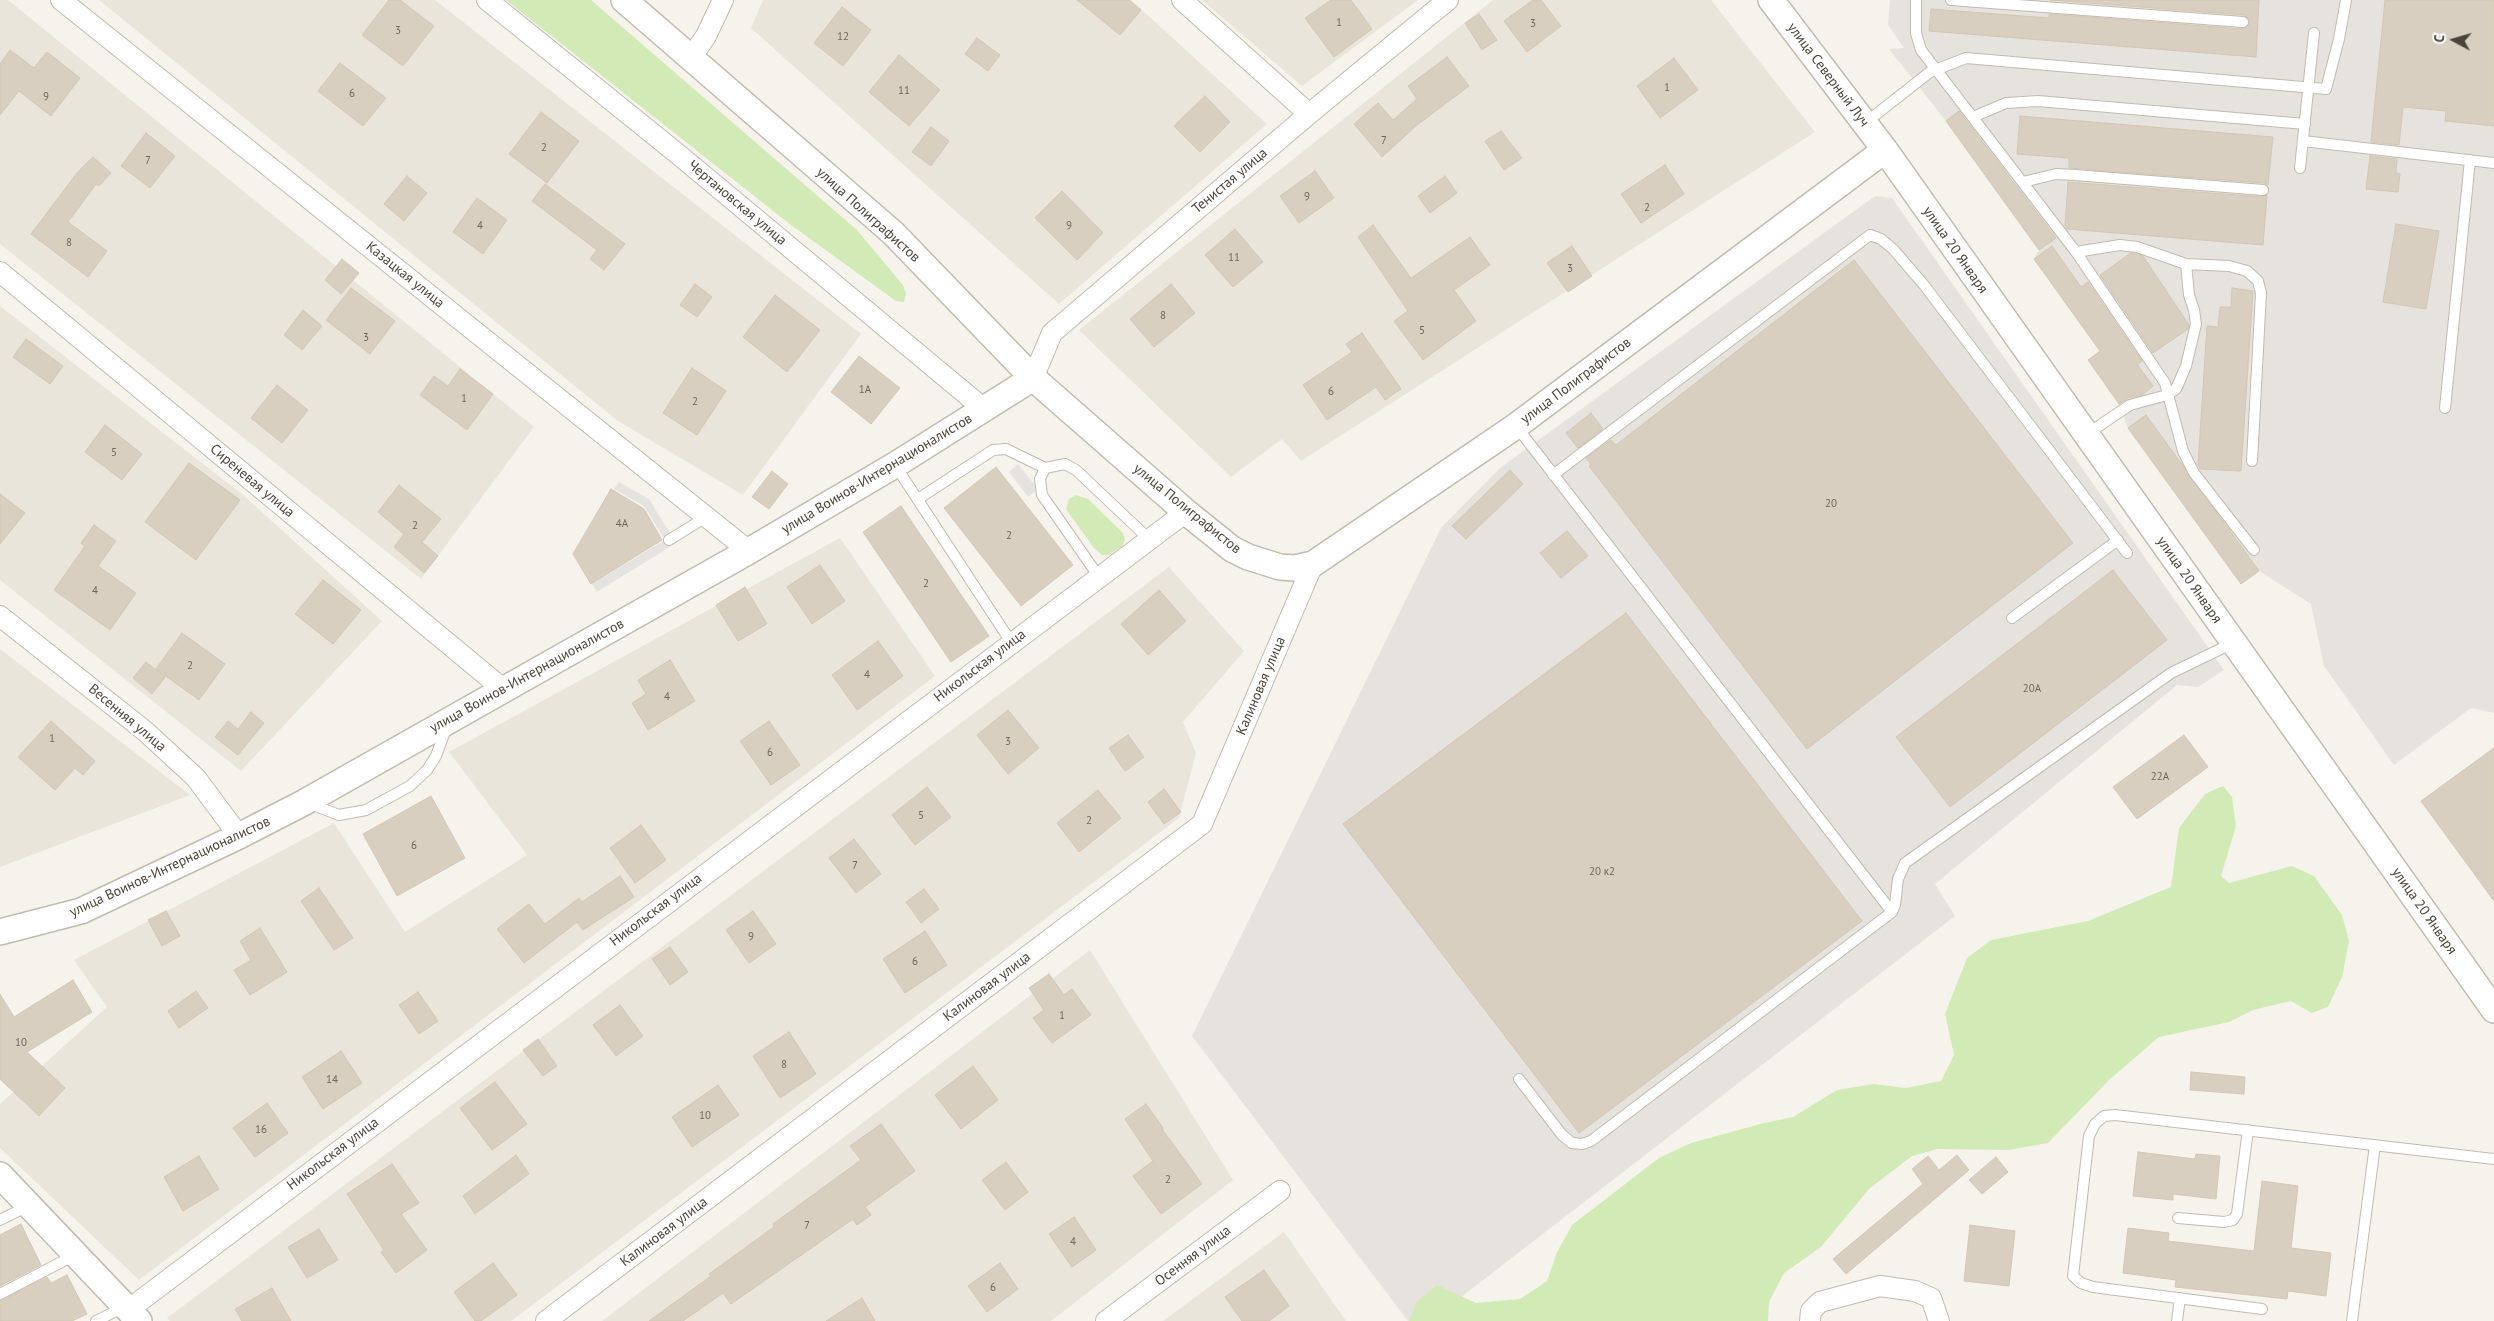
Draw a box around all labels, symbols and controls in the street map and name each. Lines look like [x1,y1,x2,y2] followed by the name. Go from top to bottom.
[2429,15,2479,65] north arrow
[1336,16,1342,30] house number: 1
[1530,17,1536,31] house number: 3
[1783,20,1873,130] street label: улица Северный Луч
[395,24,401,38] house number: 3
[837,30,849,44] house number: 12
[2430,34,2448,43] text: С
[1664,81,1670,95] house number: 1
[898,84,910,98] house number: 11
[349,87,355,101] house number: 6
[43,90,49,104] house number: 9
[1381,134,1387,148] house number: 7
[541,141,547,155] house number: 2
[1189,145,1271,217] street label: Тенистая улица
[145,154,151,168] house number: 7
[684,157,790,249] street label: Чертановская улица
[813,164,923,266] street label: улица Полиграфистов
[1304,190,1310,204] house number: 9
[1644,201,1650,215] house number: 2
[1919,203,1991,297] street label: улица 20 Января
[477,219,483,233] house number: 4
[1066,219,1072,233] house number: 9
[66,236,72,250] house number: 8
[362,238,448,312] street label: Казацкая улица
[1228,251,1240,265] house number: 11
[1567,262,1573,276] house number: 3
[1160,309,1166,323] house number: 8
[1419,324,1425,338] house number: 5
[363,331,369,345] house number: 3
[1518,334,1634,428] street label: улица Полиграфистов
[859,383,871,397] house number: 1А
[1328,385,1334,399] house number: 6
[461,392,467,406] house number: 1
[692,395,698,409] house number: 2
[779,410,975,538] street label: улица Воинов-Интернационалистов
[206,441,298,521] street label: Сиреневая улица
[111,446,117,460] house number: 5
[1130,460,1244,558] street label: улица Полиграфистов
[1825,497,1837,511] house number: 20
[616,517,628,531] house number: 4А
[412,519,418,533] house number: 2
[1006,529,1012,543] house number: 2
[2153,533,2225,627] street label: улица 20 Января
[923,577,929,591] house number: 2
[92,584,98,598] house number: 4
[427,615,627,737] street label: улица Воинов-Интернационалистов
[931,626,1029,706] street label: Никольская улица
[1233,634,1289,738] street label: Калиновая улица
[187,659,193,673] house number: 2
[864,668,870,682] house number: 4
[85,681,169,755] street label: Весенняя улица
[2023,682,2041,696] house number: 20А
[664,690,670,704] house number: 4
[49,732,55,746] house number: 1
[1005,735,1011,749] house number: 3
[767,746,773,760] house number: 6
[2151,770,2169,784] house number: 22А
[918,809,924,823] house number: 5
[67,813,273,921] street label: улица Воинов-Интернационалистов
[1086,814,1092,828] house number: 2
[411,839,417,853] house number: 6
[852,859,858,873] house number: 7
[2388,864,2460,958] street label: улица 20 Января
[1589,865,1615,879] house number: 20 к2
[607,870,705,950] street label: Никольская улица
[748,930,754,944] house number: 9
[940,949,1034,1025] street label: Калиновая улица
[912,955,918,969] house number: 6
[1059,1009,1065,1023] house number: 1
[15,1036,27,1050] house number: 10
[781,1058,787,1072] house number: 8
[326,1073,338,1087] house number: 14
[699,1109,711,1123] house number: 10
[284,1114,382,1194] street label: Никольская улица
[255,1123,267,1137] house number: 16
[1165,1173,1171,1187] house number: 2
[617,1194,711,1270] street label: Калиновая улица
[804,1219,810,1233] house number: 7
[1152,1222,1234,1290] street label: Осенняя улица
[1070,1235,1076,1249] house number: 4
[990,1281,996,1295] house number: 6

